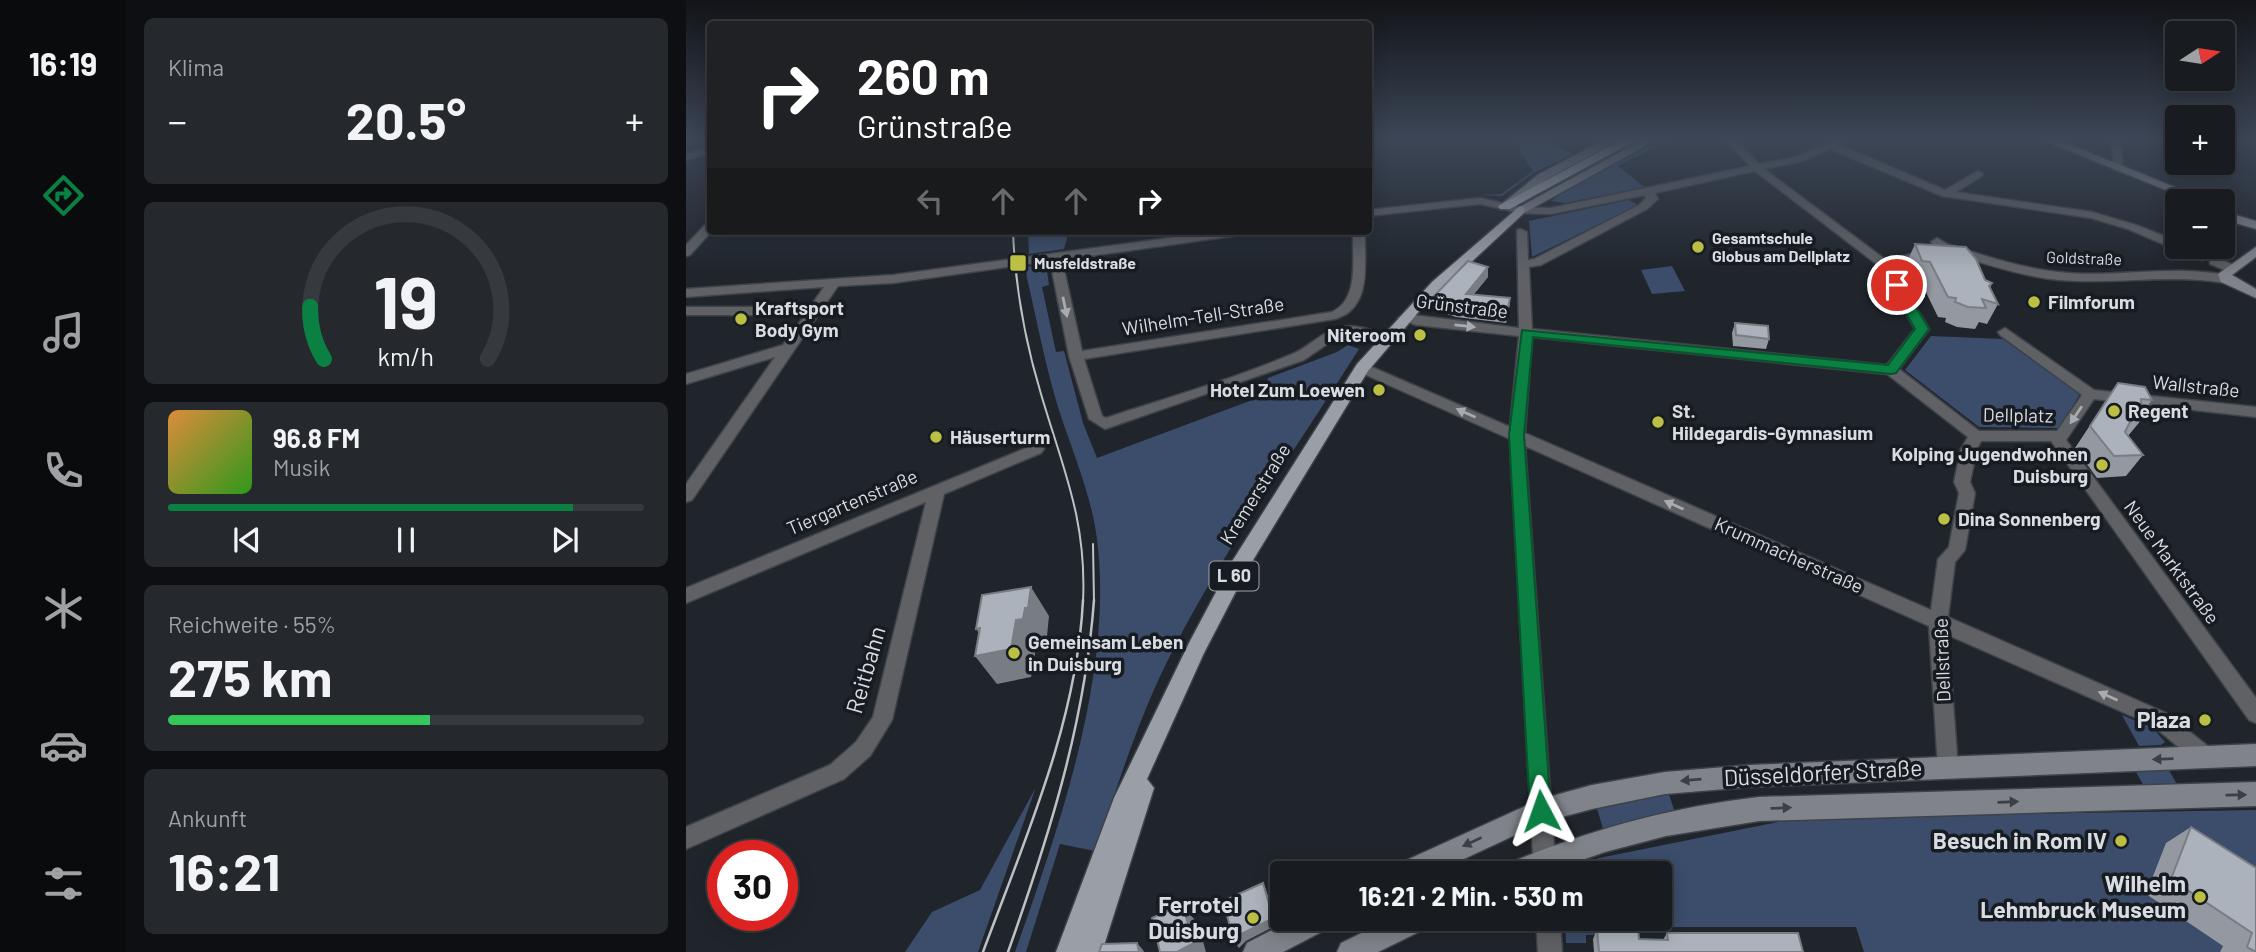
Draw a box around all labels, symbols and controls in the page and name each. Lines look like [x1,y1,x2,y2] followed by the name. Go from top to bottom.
[2165,21,2235,91] north arrow
[2165,21,2235,259] map controls
[29,44,97,82] text: 16:19
[857,46,989,105] text: 260 m
[742,49,833,140] icon: right
[168,53,224,81] text: Klima
[346,88,466,150] text: 20.5°
[168,97,187,143] text: −
[625,97,644,143] text: +
[2165,105,2235,175] button: +
[857,106,1013,144] text: Grünstraße
[39,171,88,220] icon: directions
[911,182,949,220] icon: left
[984,182,1022,220] icon: ahead
[1057,182,1095,220] icon: ahead
[1130,182,1168,220] icon: right
[2165,189,2235,259] button: −
[1712,228,1850,265] place label: Gesamtschule Globus am Dellplatz
[1690,239,1706,255] marker: Gesamtschule Globus am Dellplatz
[2046,247,2122,268] street label: Goldstraße
[1008,253,1028,273] marker: Musfeldstraße
[1034,253,1136,272] place label: Musfeldstraße
[1867,255,1927,315] pin
[374,256,438,344] text: 19
[1878,266,1916,304] icon: arrive
[1415,288,1509,323] street label: Grünstraße
[2048,290,2135,313] place label: Filmforum
[1120,291,1286,340] street label: Wilhelm-Tell-Straße
[2026,294,2042,310] marker: Filmforum
[755,296,844,341] place label: Kraftsport Body Gym
[1059,296,1070,318] one-way arrow
[39,308,88,357] icon: music
[733,311,749,327] marker: Kraftsport Body Gym
[1454,321,1476,332] one-way arrow
[1327,323,1406,346] place label: Niteroom
[1412,327,1428,343] marker: Niteroom
[378,340,434,370] text: km/h
[2151,369,2241,402] street label: Wallstraße
[1210,378,1365,401] place label: Hotel Zum Loewen
[1371,382,1387,398] marker: Hotel Zum Loewen
[1672,399,1873,444] place label: St. Hildegardis-Gymnasium
[2128,399,2188,422] place label: Regent
[1983,402,2053,427] street label: Dellplatz
[2106,403,2122,419] marker: Regent
[2069,405,2082,425] one-way arrow
[1456,407,1476,419] one-way arrow
[1650,414,1666,430] marker: St. Hildegardis-Gymnasium
[273,422,360,453] text: 96.8 FM
[950,425,1050,448] place label: Häuserturm
[928,429,944,445] marker: Häuserturm
[1214,439,1295,548] street label: Kremerstraße
[1891,442,2088,487] place label: Kolping Jugendwohnen Duisburg
[39,446,88,495] icon: phone
[273,453,330,481] text: Musik
[2094,457,2110,473] marker: Kolping Jugendwohnen Duisburg
[783,464,921,539] street label: Tiergartenstraße
[2120,495,2225,628] street label: Neue Marktstraße
[1664,499,1684,511] one-way arrow
[1958,507,2101,530] place label: Dina Sonnenberg
[1711,511,1867,598] street label: Krummacherstraße
[1936,511,1952,527] marker: Dina Sonnenberg
[228,521,266,559] icon: previous
[387,521,425,559] icon: pause
[546,521,584,559] icon: next
[1210,562,1258,590] road number: L 60
[39,584,88,633] icon: climate
[168,610,336,638] text: Reichweite · 55%
[1929,618,1954,702] street label: Dellstraße
[839,623,891,717] street label: Reitbahn
[1028,630,1183,675] place label: Gemeinsam Leben in Duisburg
[168,645,332,707] text: 275 km
[1006,645,1022,661] marker: Gemeinsam Leben in Duisburg
[2098,690,2118,702] one-way arrow
[2137,705,2191,733] place label: Plaza
[2197,712,2213,728] marker: Plaza
[39,721,88,770] icon: car
[1723,753,1923,791] street label: Düsseldorfer Straße
[2152,754,2174,765] one-way arrow
[1504,774,1578,848] position arrow
[1680,775,1702,786] one-way arrow
[2225,789,2247,801] one-way arrow
[1998,796,2020,807] one-way arrow
[1770,803,1792,814] one-way arrow
[168,804,247,832] text: Ankunft
[1933,826,2107,854] place label: Besuch in Rom IV
[2113,833,2129,849] marker: Besuch in Rom IV
[1462,836,1482,848] one-way arrow
[168,839,280,901] text: 16:21
[707,840,798,931] speed limit sign: 30
[39,859,88,908] icon: filters
[1980,869,2186,923] place label: Wilhelm Lehmbruck Museum
[1358,880,1584,911] text: 16:21 · 2 Min. · 530 m
[2192,889,2208,905] marker: Wilhelm Lehmbruck Museum
[1148,890,1239,944] place label: Ferrotel Duisburg
[1245,910,1261,926] marker: Ferrotel Duisburg

